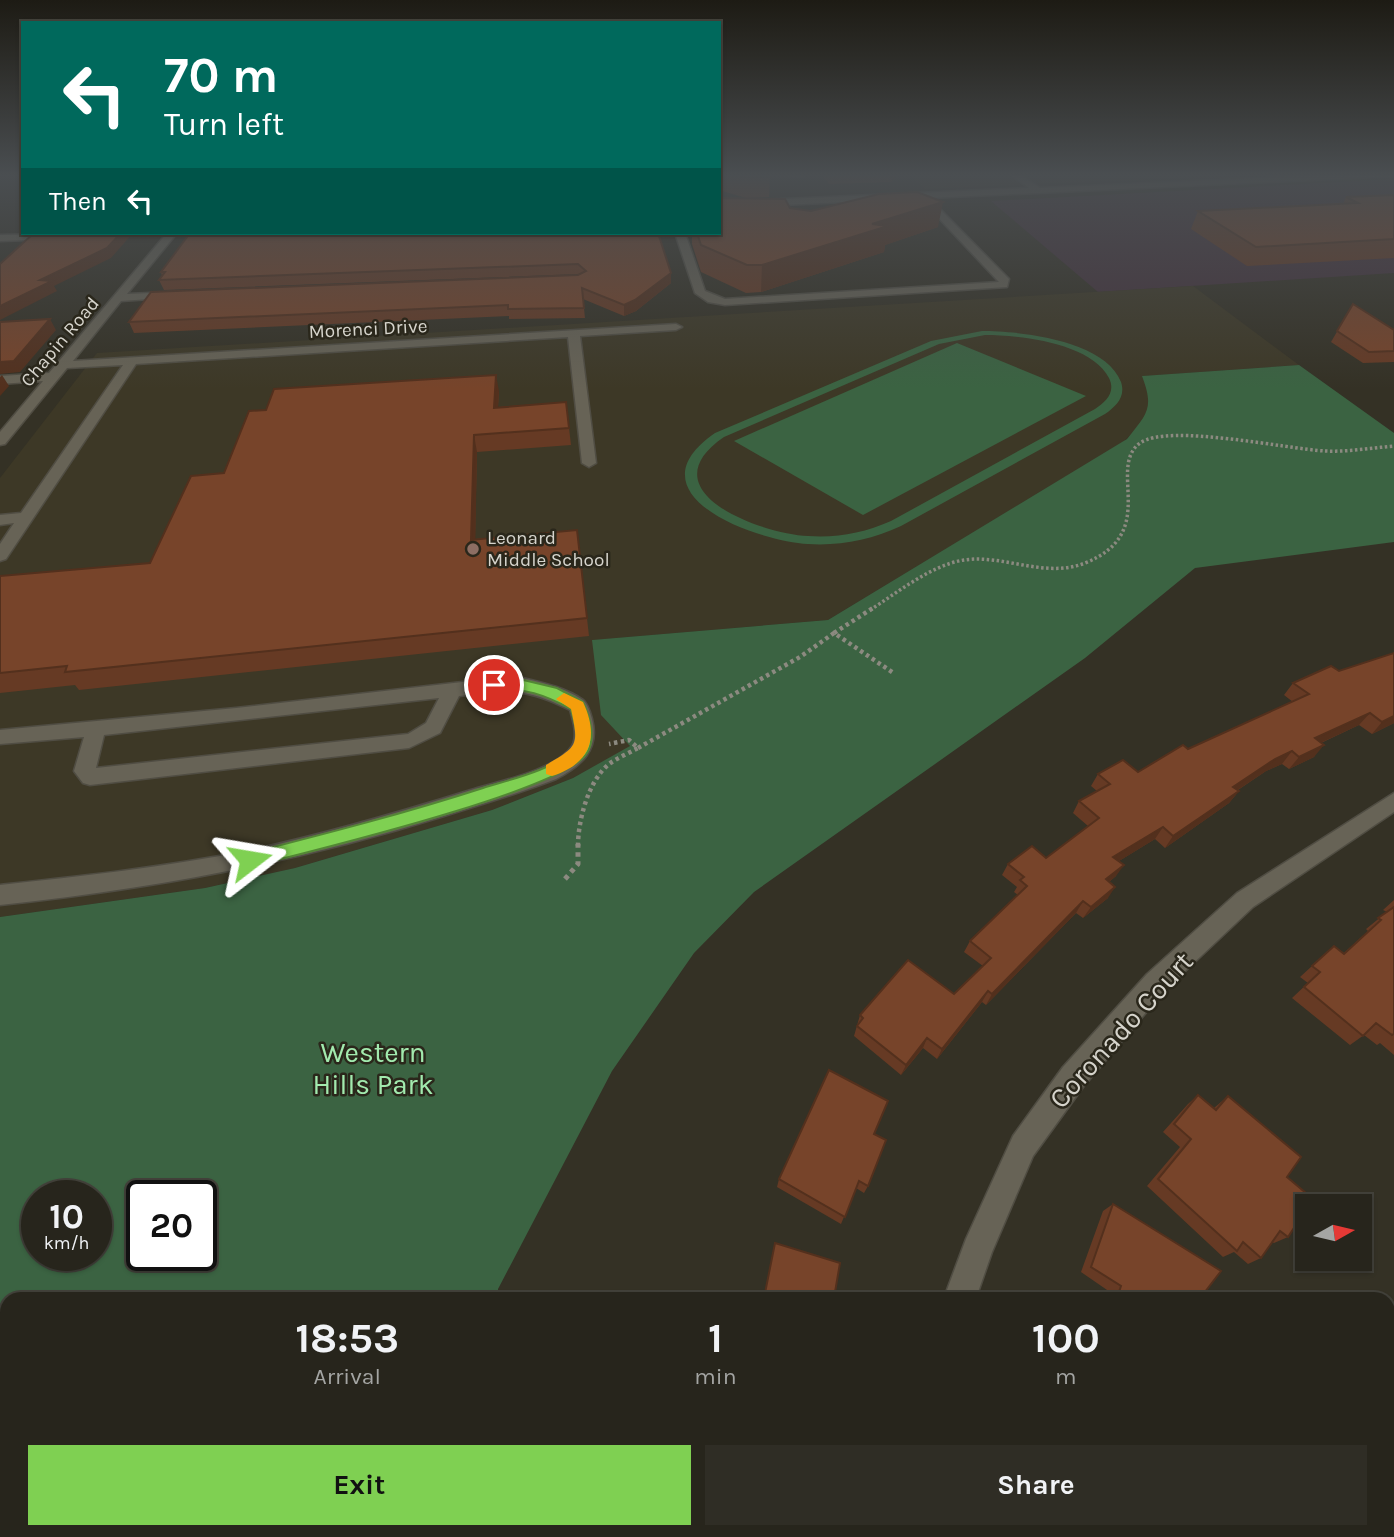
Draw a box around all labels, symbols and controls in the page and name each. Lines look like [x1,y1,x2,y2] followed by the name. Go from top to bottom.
[164,47,278,104] text: 70 m
[49,49,140,140] icon: left
[164,106,284,143] text: Turn left
[121,182,159,220] icon: left
[49,186,107,217] text: Then
[16,293,104,391] street label: Chapin Road
[308,315,428,343] street label: Morenci Drive
[487,527,610,571] place label: Leonard Middle School
[465,541,481,557] marker: Leonard Middle School
[464,655,524,715] pin
[475,666,513,704] icon: arrive
[213,823,287,897] position arrow
[1042,945,1200,1115] street label: Coronado Court
[313,1036,433,1101] park label: Western Hills Park
[126,1180,217,1271] speed limit sign: 20
[1295,1194,1372,1270] north arrow
[1295,1194,1372,1271] map controls
[49,1196,84,1237] text: 10
[44,1232,89,1254] text: km/h
[295,1313,399,1363] text: 18:53
[708,1313,723,1363] text: 1
[1032,1313,1100,1363] text: 100
[313,1363,381,1390] text: Arrival
[694,1363,737,1390] text: min
[1055,1363,1077,1390] text: m
[28,1445,691,1525] button: Exit
[705,1445,1367,1525] button: Share

